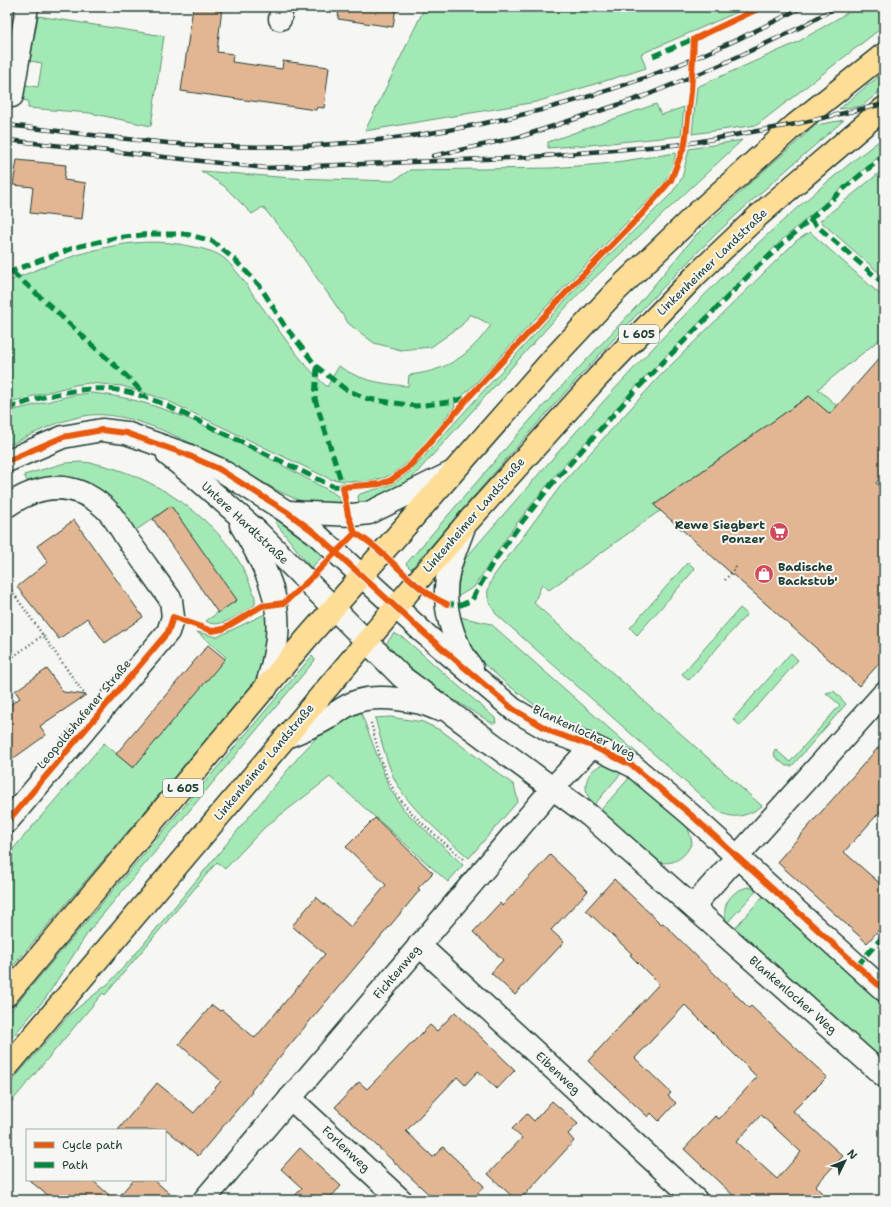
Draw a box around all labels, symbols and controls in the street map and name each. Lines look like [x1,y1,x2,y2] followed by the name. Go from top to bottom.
[653,205,771,319] street label: Linkenheimer Landstraße
[619,325,659,343] road number: L 605
[420,454,529,576] street label: Linkenheimer Landstraße
[198,478,292,568] street label: Untere Hardtstraße
[675,517,766,547] place label: Rewe Siegbert Ponzer
[768,521,790,543] supermarket icon: Rewe Siegbert Ponzer
[778,559,838,589] place label: Badische Backstub'
[753,563,775,585] shop icon: Badische Backstub'
[33,656,135,772] street label: Leopoldshafener Straße
[210,700,318,824] street label: Linkenheimer Landstraße
[530,701,638,763] street label: Blankenlocher Weg
[163,779,203,797] road number: L 605
[370,942,424,1002] street label: Fichtenweg
[746,952,840,1038] street label: Blankenlocher Weg
[532,1048,584,1098] street label: Eibenweg
[318,1123,374,1175] street label: Forlenweg
[26,1129,166,1181] legend
[62,1137,123,1153] text: Cycle path
[825,1141,865,1181] north arrow
[843,1146,861,1163] text: N
[62,1157,88,1173] text: Path

